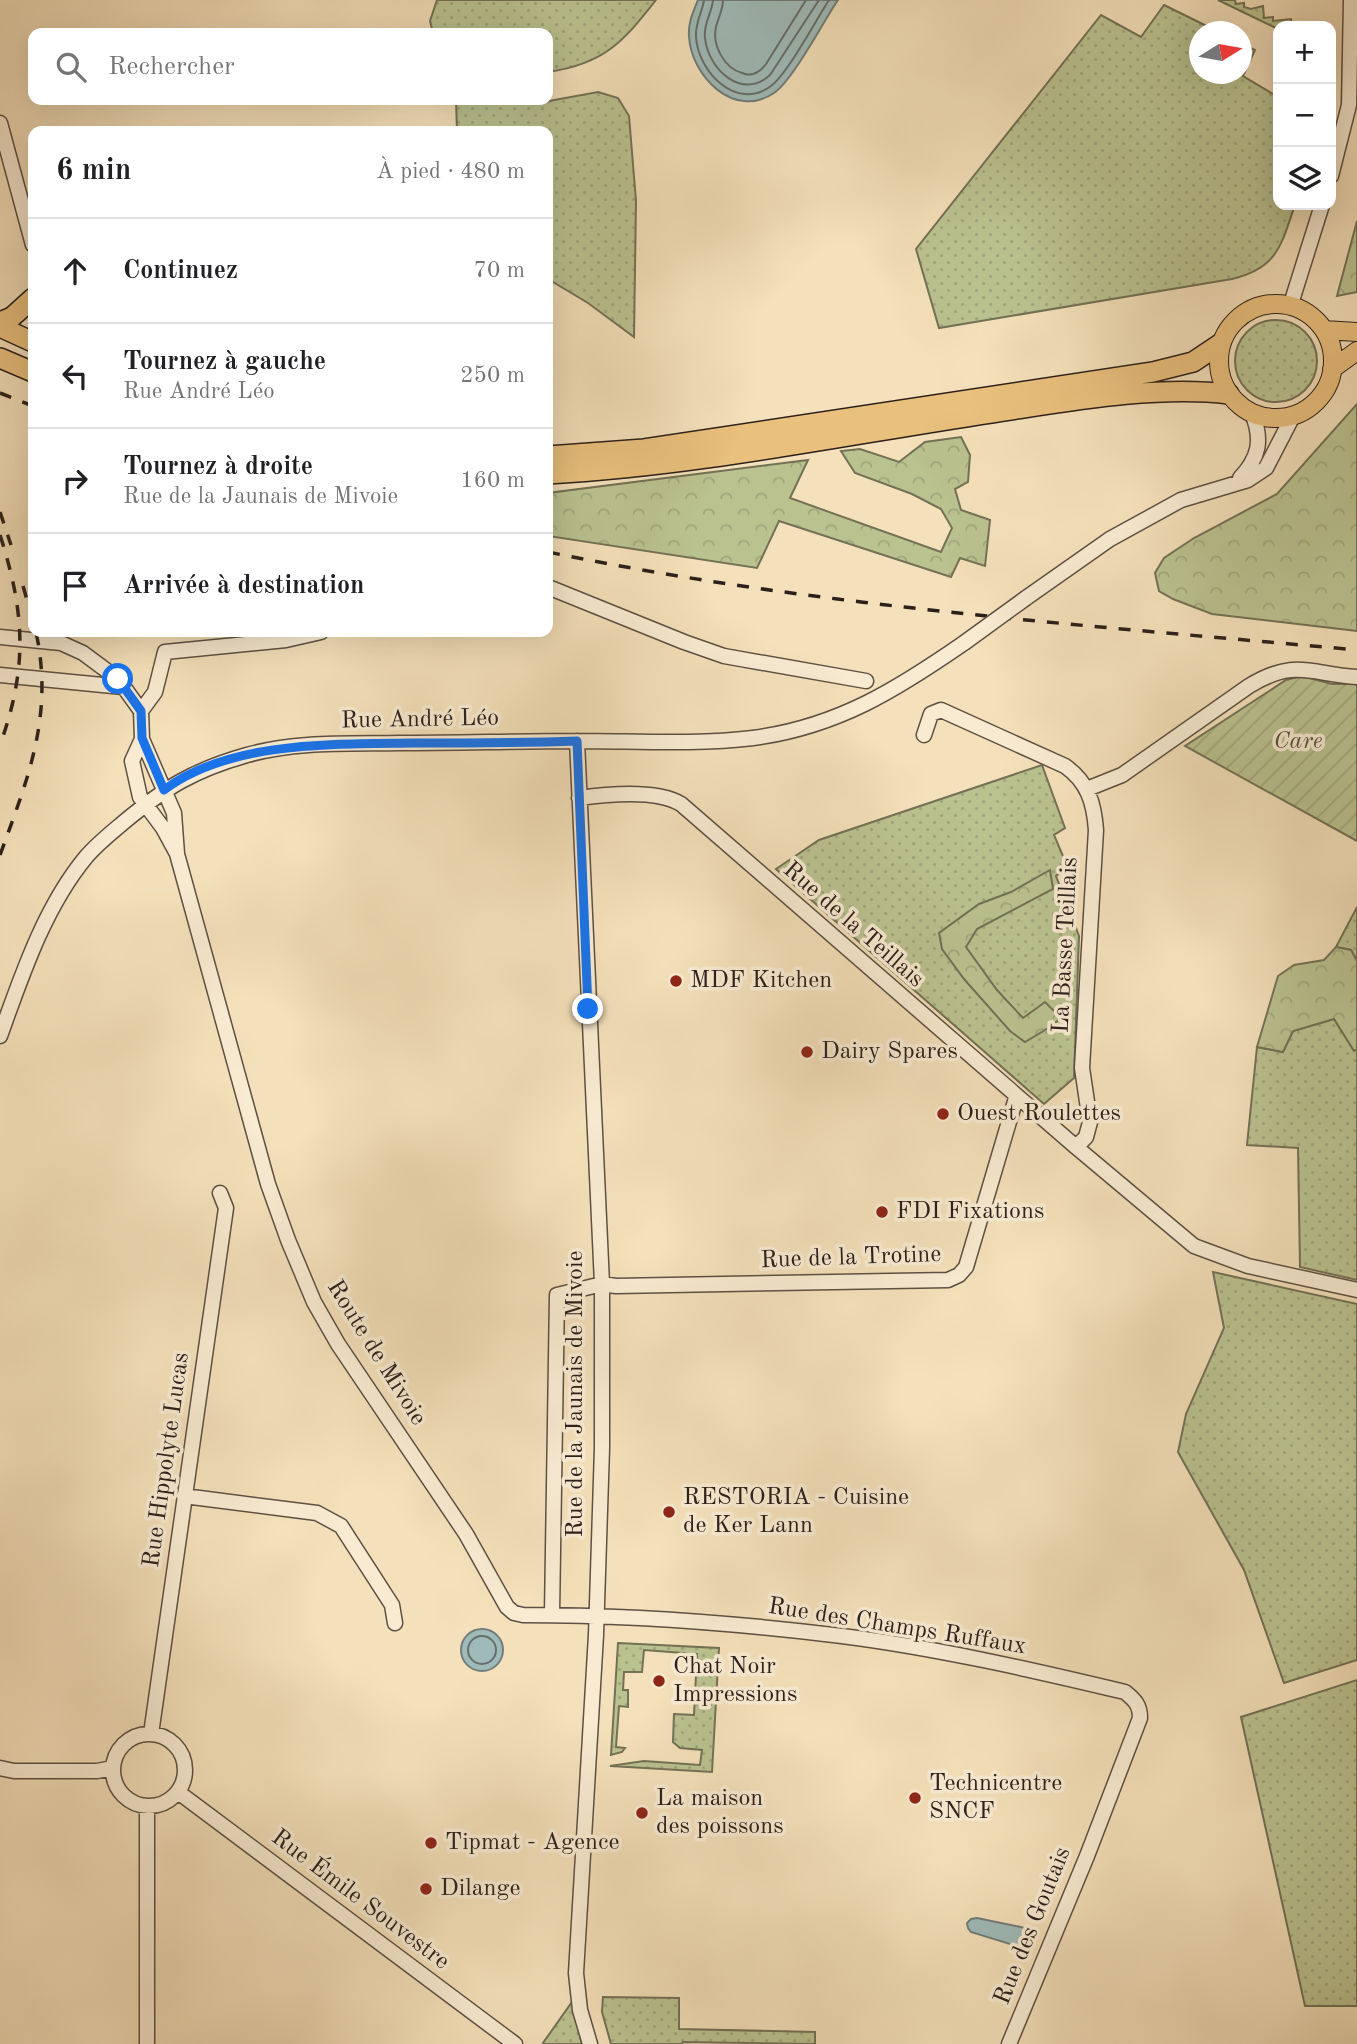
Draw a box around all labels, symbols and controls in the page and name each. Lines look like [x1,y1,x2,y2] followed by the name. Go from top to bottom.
[1189,21,1252,84] north arrow
[1273,21,1336,210] map controls
[1273,21,1336,84] button: +
[28,28,553,105] search box
[52,48,90,86] icon: search
[108,54,235,80] text: Rechercher
[1273,84,1336,147] button: −
[1273,147,1336,210] button: layers
[56,156,131,186] text: 6 min
[376,160,525,183] text: À pied · 480 m
[56,252,94,290] icon: ahead
[123,258,238,284] text: Continuez
[474,259,525,282] text: 70 m
[123,349,326,375] text: Tournez à gauche
[56,357,94,395] icon: left
[460,364,525,387] text: 250 m
[123,380,275,403] text: Rue André Léo
[123,454,313,480] text: Tournez à droite
[56,462,94,500] icon: right
[460,469,525,492] text: 160 m
[123,485,398,508] text: Rue de la Jaunais de Mivoie
[56,567,94,605] icon: arrive
[123,573,365,599] text: Arrivée à destination
[102,663,133,694] route start
[341,707,499,733] street label: Rue André Léo
[1273,730,1323,754] park label: Care
[1049,856,1083,1034] street label: La Basse Teillais
[778,858,928,992] street label: Rue de la Teillais
[690,969,832,993] place label: MDF Kitchen
[668,973,684,989] marker: MDF Kitchen
[572,993,603,1024] route end
[821,1040,958,1064] place label: Dairy Spares
[799,1044,815,1060] marker: Dairy Spares
[957,1102,1121,1126] place label: Ouest Roulettes
[935,1106,951,1122] marker: Ouest Roulettes
[896,1200,1044,1224] place label: FDI Fixations
[874,1204,890,1220] marker: FDI Fixations
[760,1243,942,1273] street label: Rue de la Trotine
[564,1250,588,1538] street label: Rue de la Jaunais de Mivoie
[322,1276,430,1430] street label: Route de Mivoie
[140,1351,194,1569] street label: Rue Hippolyte Lucas
[683,1486,909,1538] place label: RESTORIA - Cuisine de Ker Lann
[661,1504,677,1520] marker: RESTORIA - Cuisine de Ker Lann
[766,1595,1028,1659] street label: Rue des Champs Ruffaux
[673,1655,797,1707] place label: Chat Noir Impressions
[651,1673,667,1689] marker: Chat Noir Impressions
[929,1772,1062,1824] place label: Technicentre SNCF
[656,1787,784,1839] place label: La maison des poissons
[907,1790,923,1806] marker: Technicentre SNCF
[634,1805,650,1821] marker: La maison des poissons
[267,1822,456,1975] street label: Rue Émile Souvestre
[445,1831,619,1855] place label: Tipmat - Agence
[423,1835,439,1851] marker: Tipmat - Agence
[990,1844,1076,2008] street label: Rue des Goutais
[440,1877,521,1901] place label: Dilange
[418,1881,434,1897] marker: Dilange

